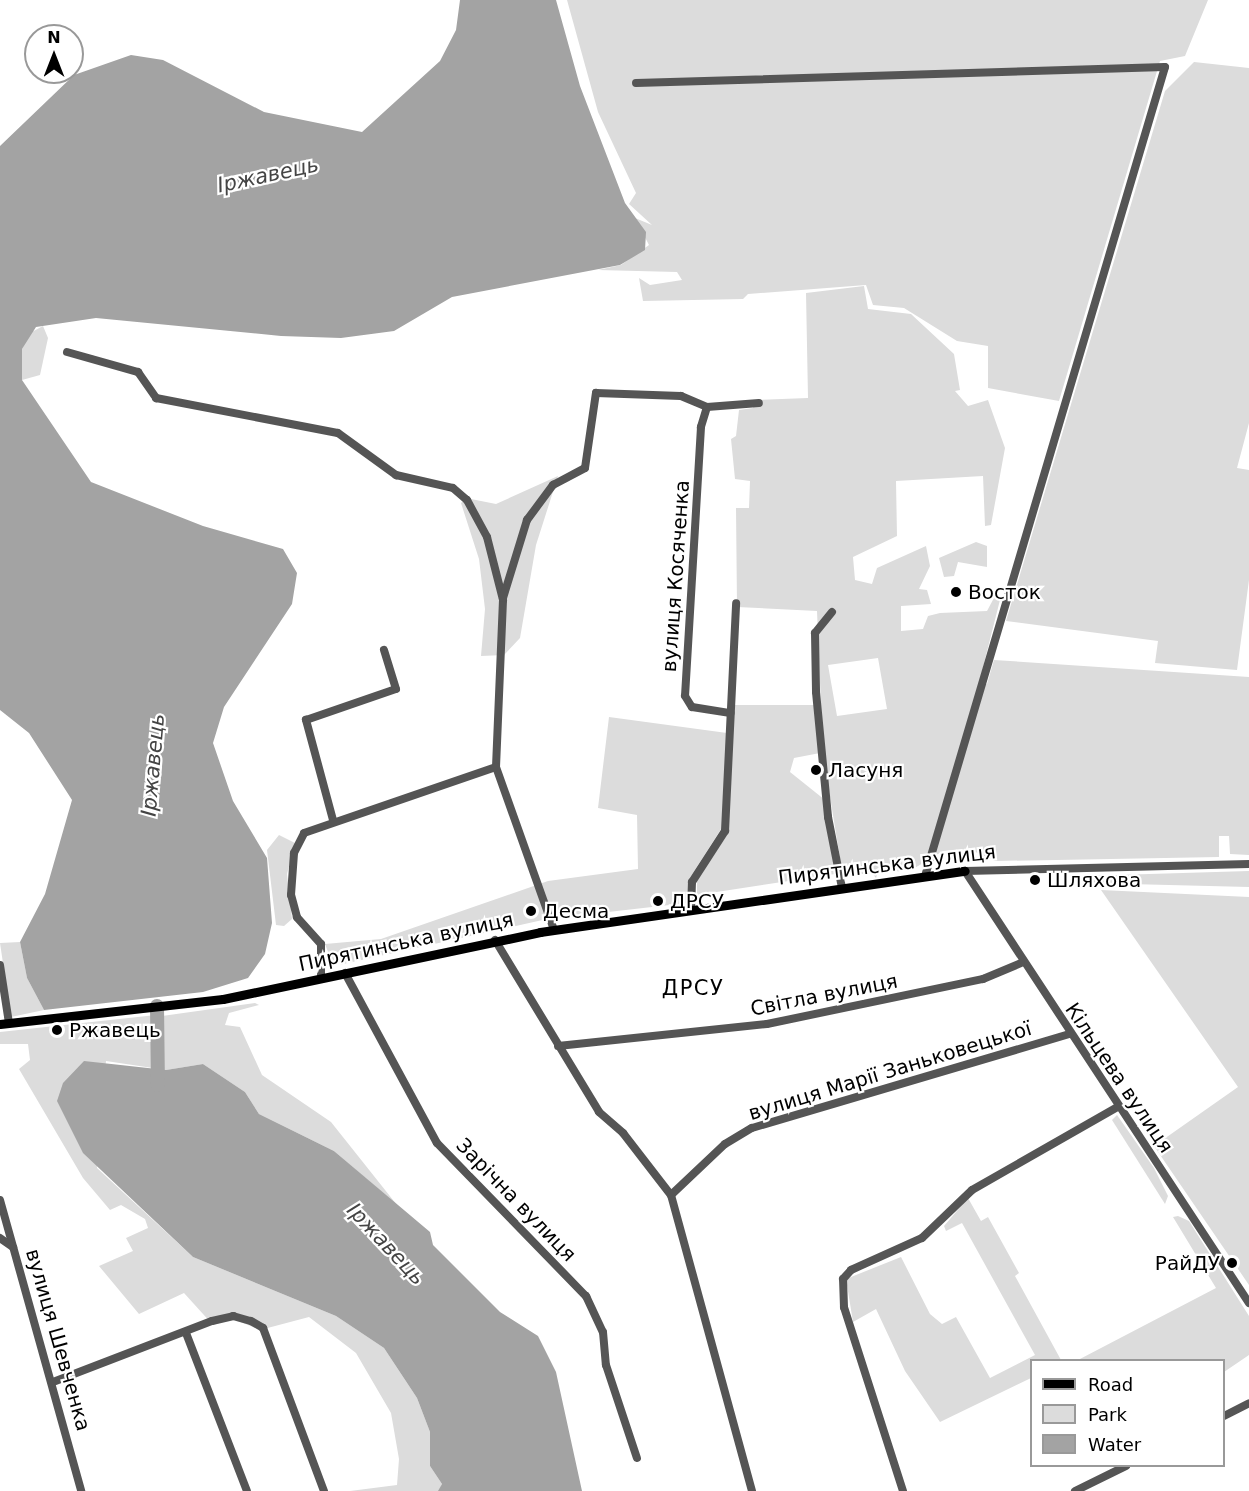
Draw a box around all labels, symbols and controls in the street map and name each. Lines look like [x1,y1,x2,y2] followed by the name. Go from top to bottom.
[24,24,84,84] north arrow
[47,28,61,47] text: N
[215,152,321,198] water label: Іржавець
[657,479,695,673] street label: вулиця Косяченка
[968,580,1041,604] place label: Восток
[949,585,963,599] marker: Восток
[136,712,170,818] water label: Іржавець
[828,758,903,782] place label: Ласуня
[809,763,823,777] marker: Ласуня
[777,840,997,890] street label: Пирятинська вулиця
[1047,868,1141,892] place label: Шляхова
[1028,873,1042,887] marker: Шляхова
[670,889,724,913] place label: ДРСУ
[651,894,665,908] marker: ДРСУ
[543,899,609,923] place label: Десма
[524,904,538,918] marker: Десма
[296,907,516,977] street label: Пирятинська вулиця
[748,969,900,1021] street label: Світла вулиця
[662,975,724,1001] district label: ДРСУ
[1060,998,1178,1158] street label: Кільцева вулиця
[746,1016,1034,1126] street label: вулиця Марії Заньковецької
[69,1018,161,1042] place label: Ржавець
[50,1023,64,1037] marker: Ржавець
[451,1133,581,1267] street label: Зарічна вулиця
[342,1198,430,1290] water label: Іржавець
[20,1246,96,1434] street label: вулиця Шевченка
[1155,1251,1220,1275] place label: РайДУ
[1225,1256,1239,1270] marker: РайДУ
[1030,1359,1225,1467] legend
[1088,1374,1133,1395] text: Road
[1088,1404,1127,1425] text: Park
[1088,1434,1141,1455] text: Water

